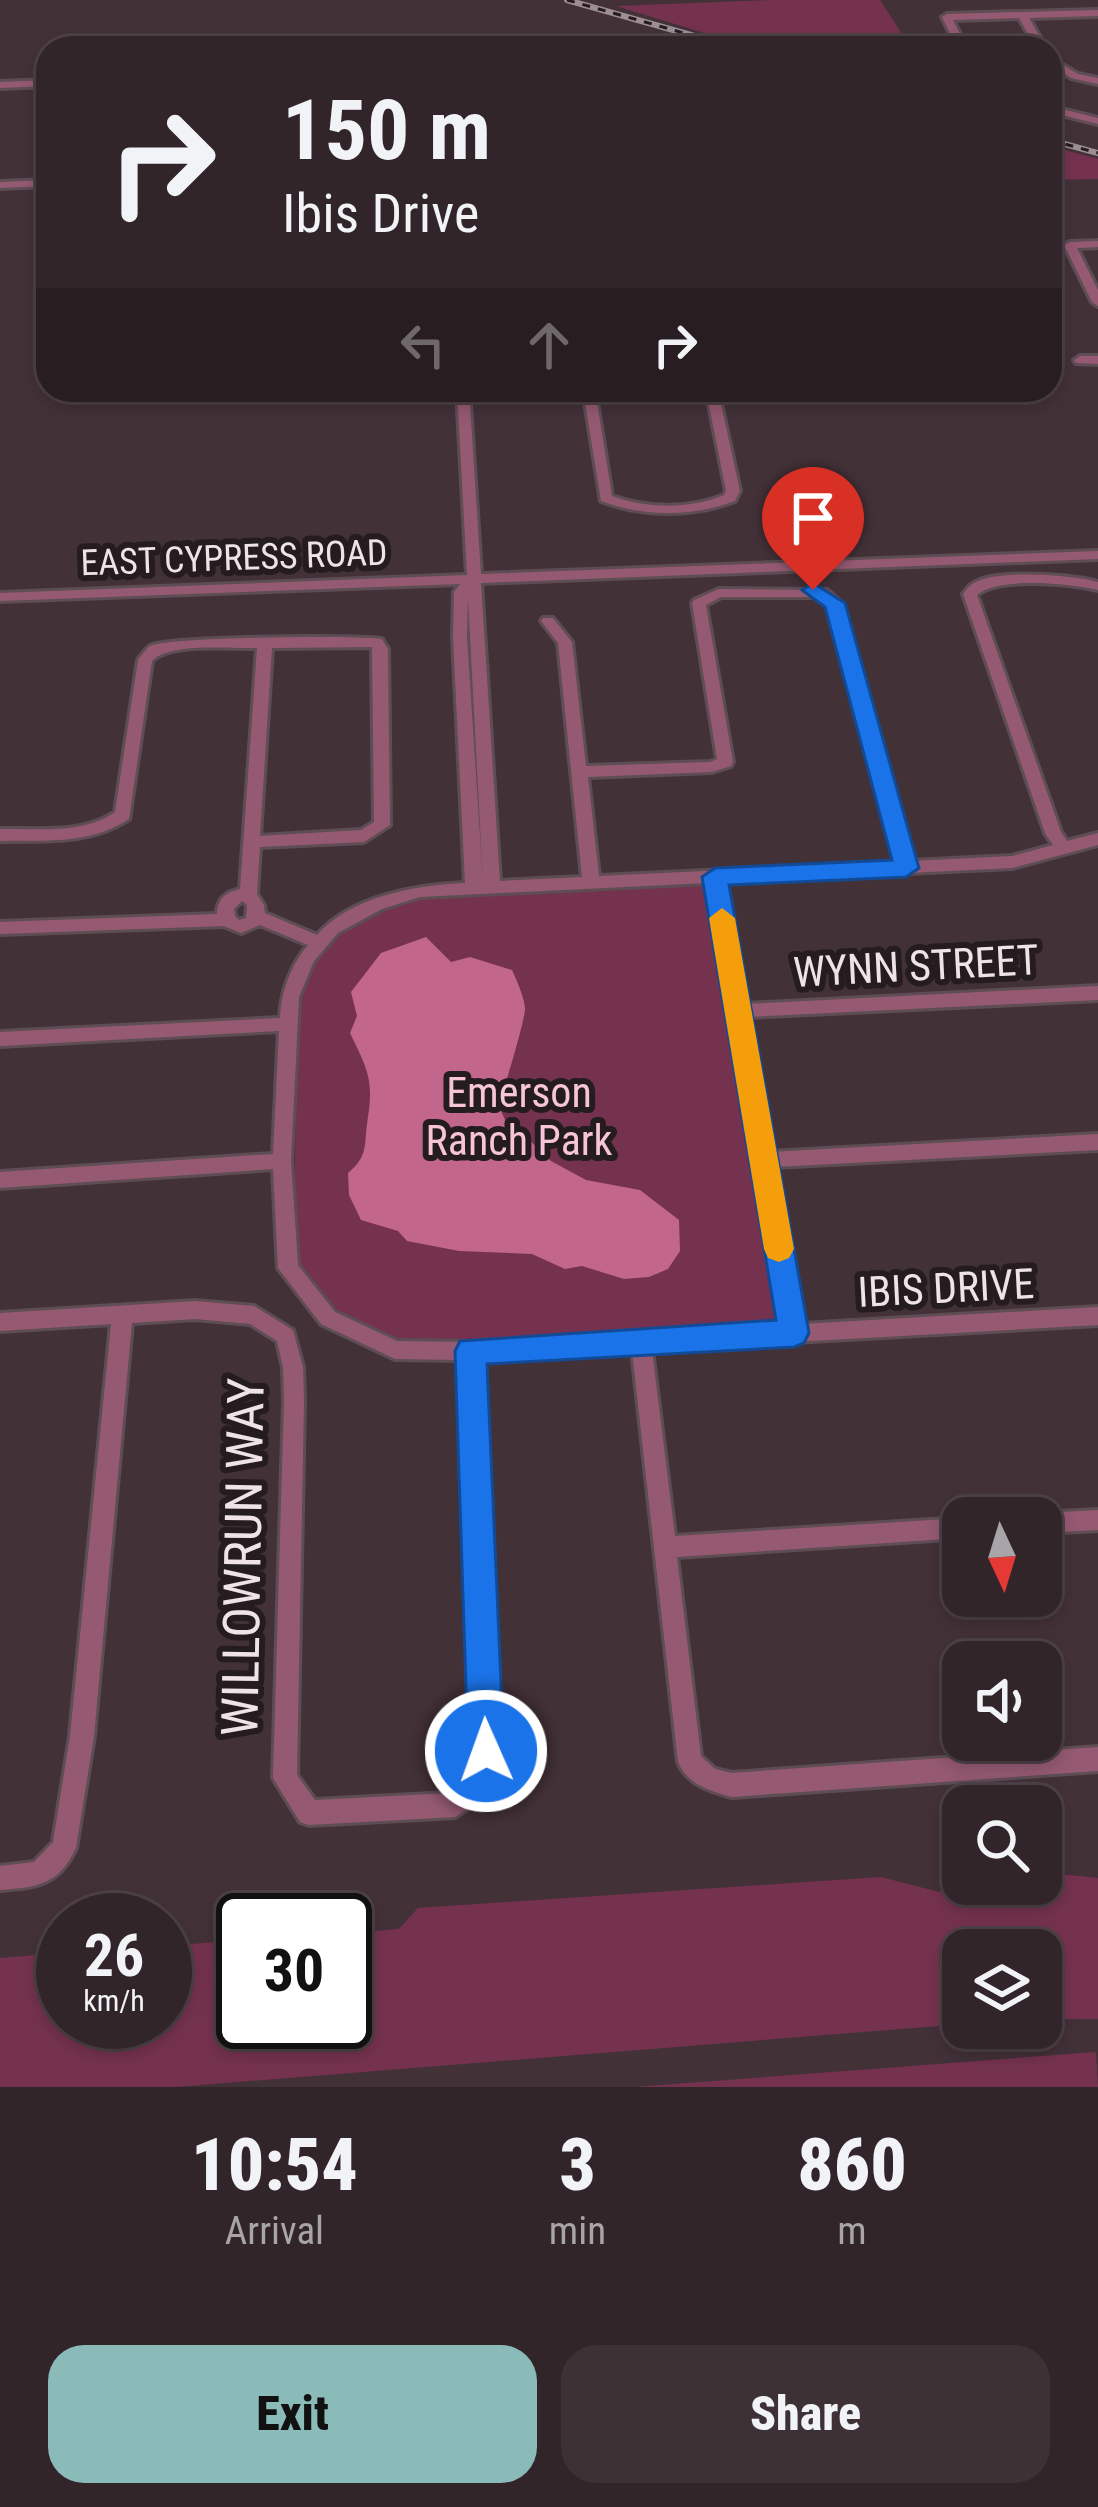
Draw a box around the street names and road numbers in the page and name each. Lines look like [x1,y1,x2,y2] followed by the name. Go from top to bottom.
[80,532,388,584] street label: EAST CYPRESS ROAD
[792,935,1040,997] street label: WYNN STREET
[857,1259,1035,1317] street label: IBIS DRIVE
[210,1377,276,1737] street label: WILLOWRUN WAY

